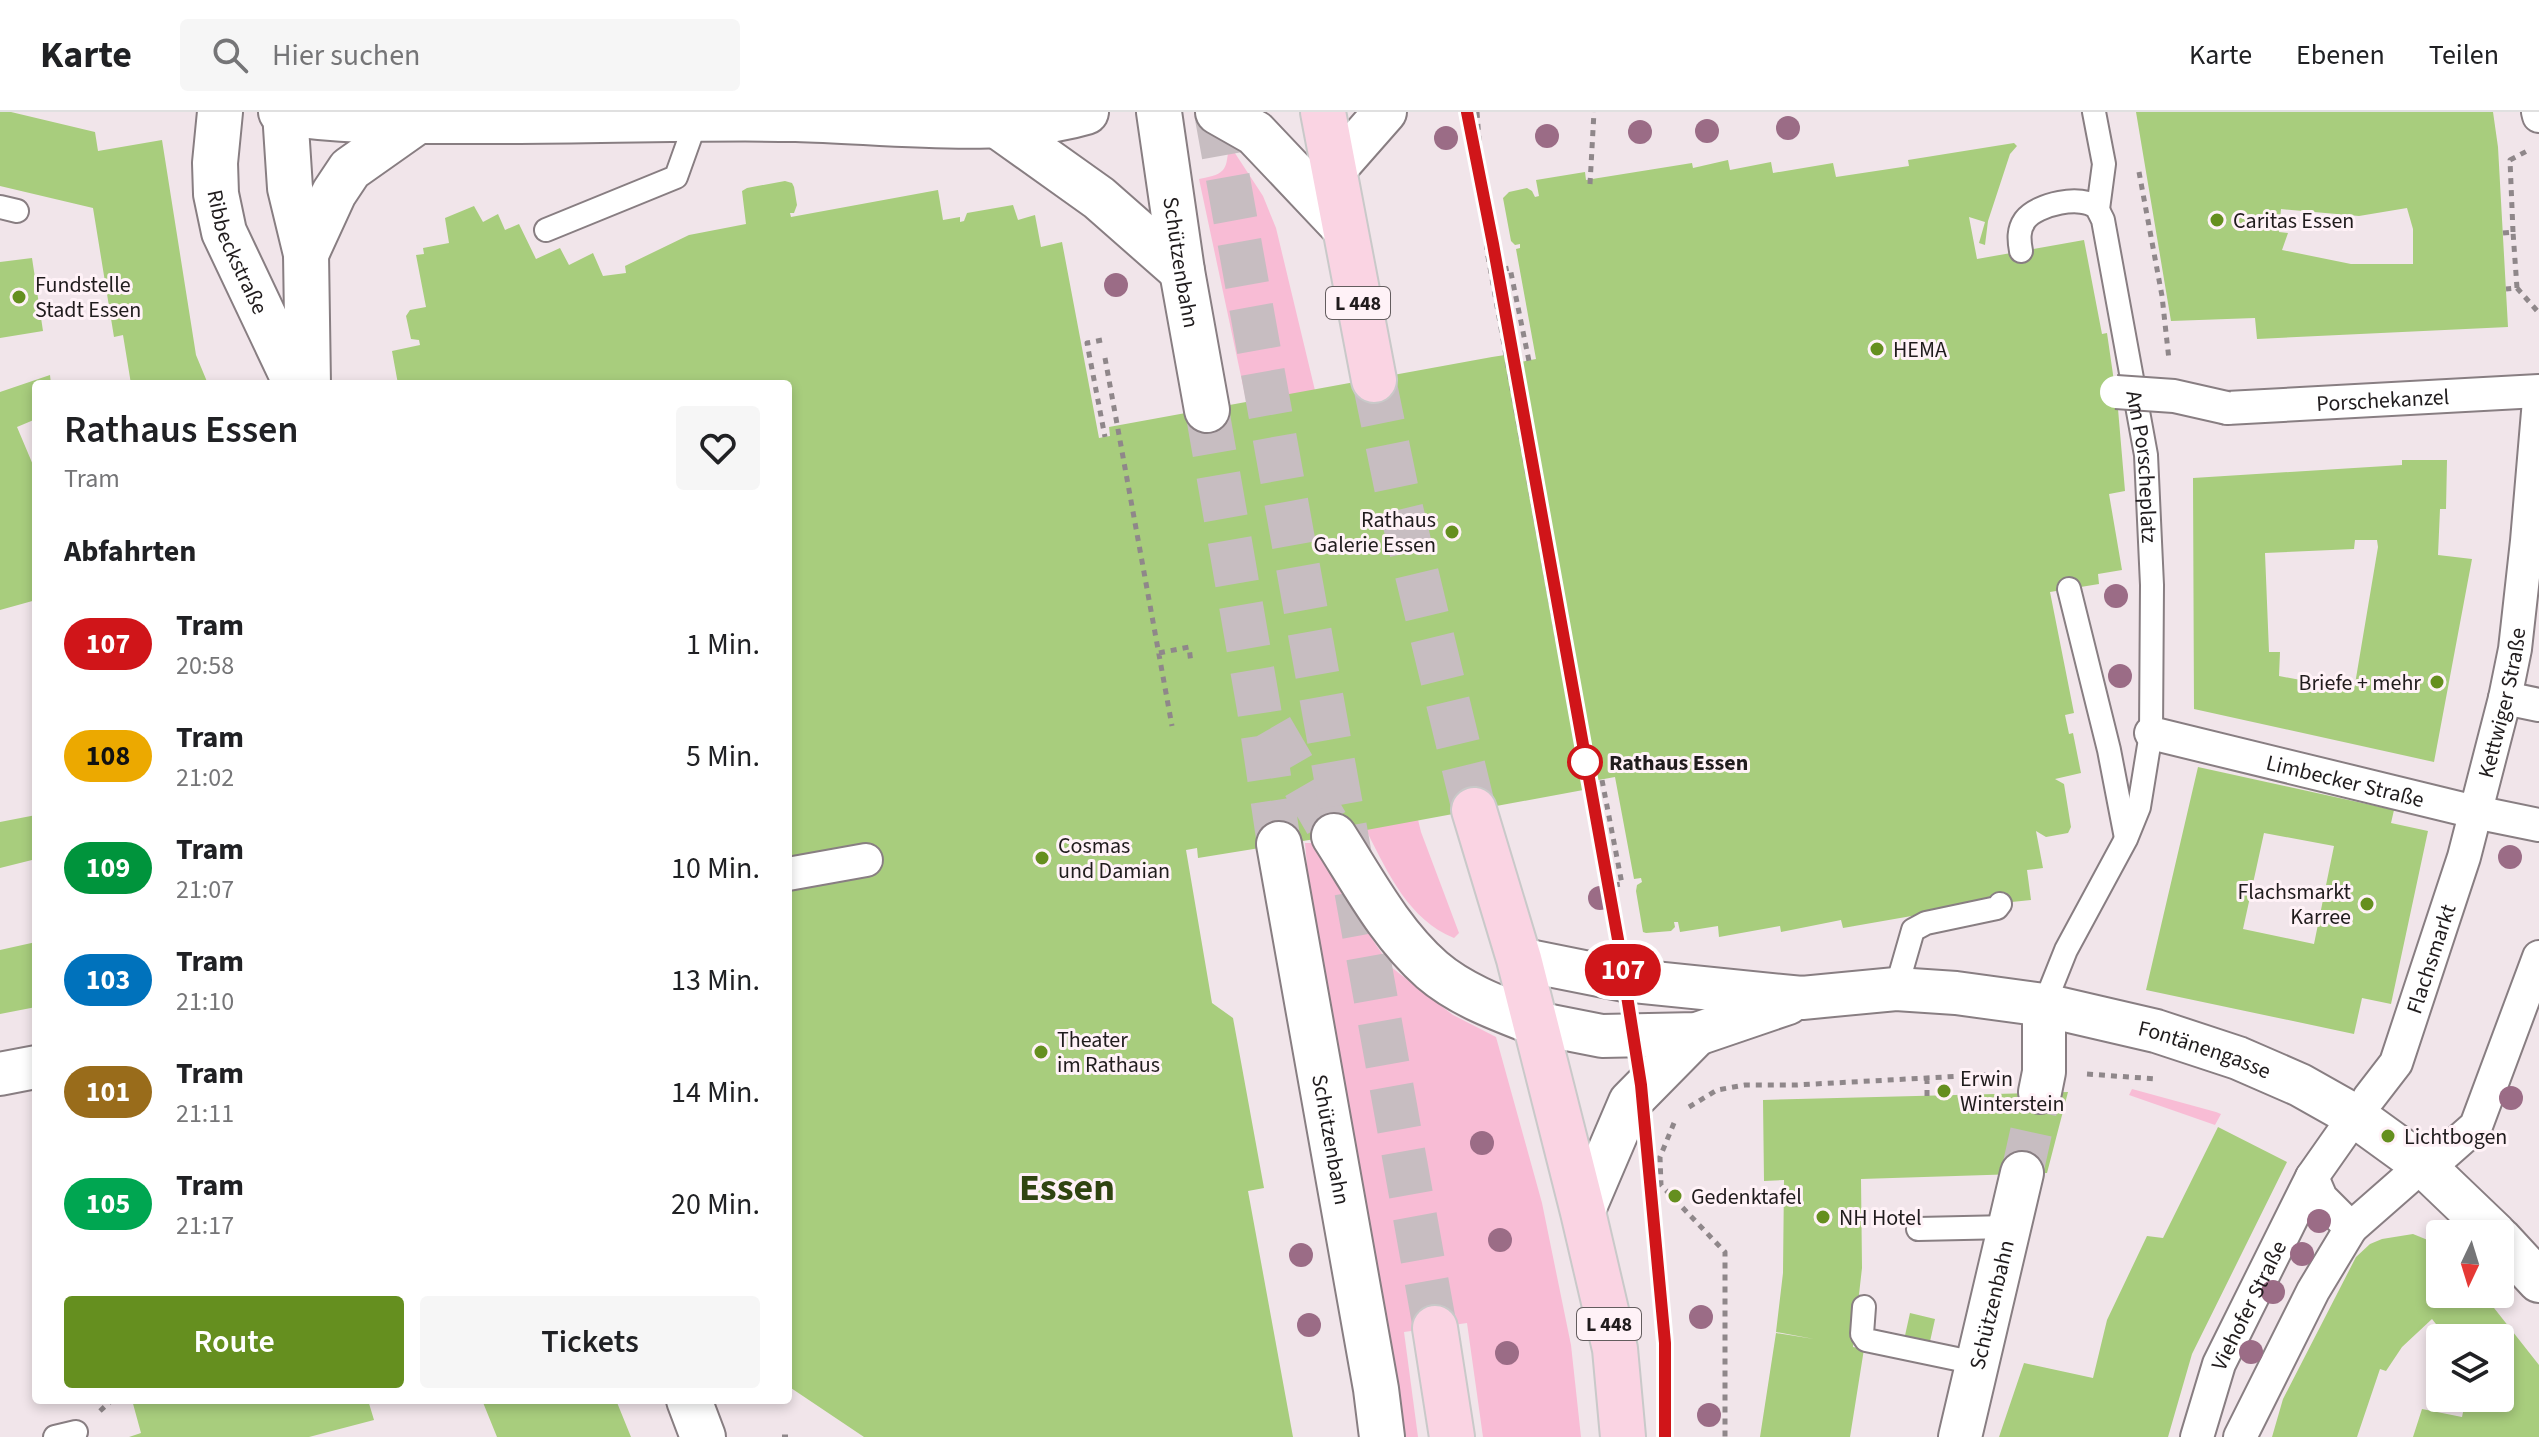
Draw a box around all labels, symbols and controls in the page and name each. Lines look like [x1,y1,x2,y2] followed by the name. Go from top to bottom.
[180,19,740,91] search box
[40,28,132,82] text: Karte
[208,33,252,77] icon: search
[272,34,420,77] text: Hier suchen
[2189,35,2252,75] text: Karte
[2296,35,2385,75] text: Ebenen
[2429,35,2499,75] text: Teilen
[198,187,276,320] street label: Ribbeckstraße
[1154,195,1207,331] street label: Schützenbahn
[2233,205,2354,237] place label: Caritas Essen
[2208,211,2226,229] marker: Caritas Essen
[35,269,141,326] place label: Fundstelle Stadt Essen
[1326,287,1390,319] road number: L 448
[10,288,28,306] marker: Fundstelle Stadt Essen
[1893,334,1947,366] place label: HEMA
[1868,340,1886,358] marker: HEMA
[2316,381,2450,420] street label: Porschekanzel
[2117,388,2165,544] street label: Am Porscheplatz
[64,403,299,457] text: Rathaus Essen
[676,406,760,490] button: heart
[64,460,120,497] text: Tram
[1313,504,1436,561] place label: Rathaus Galerie Essen
[1443,523,1461,541] marker: Rathaus Galerie Essen
[64,530,196,573] text: Abfahrten
[176,604,244,647] text: Tram
[686,623,760,666] text: 1 Min.
[86,624,130,664] text: 107
[2470,626,2534,782] street label: Kettwiger Straße
[176,647,234,684] text: 20:58
[2299,667,2421,699] place label: Briefe + mehr
[2428,673,2446,691] marker: Briefe + mehr
[176,716,244,759] text: Tram
[686,735,760,778] text: 5 Min.
[86,736,130,776] text: 108
[1568,745,1602,779] marker: Rathaus Essen
[1609,747,1748,779] place label: Rathaus Essen
[2263,747,2427,816] street label: Limbecker Straße
[176,759,234,796] text: 21:02
[176,828,244,871] text: Tram
[1058,830,1170,887] place label: Cosmas und Damian
[671,847,760,890] text: 10 Min.
[86,848,130,888] text: 109
[1033,849,1051,867] marker: Cosmas und Damian
[176,871,234,908] text: 21:07
[2237,876,2352,933] place label: Flachsmarkt Karree
[2358,895,2376,913] marker: Flachsmarkt Karree
[2398,900,2465,1018] street label: Flachsmarkt
[176,940,244,983] text: Tram
[1577,944,1669,996] line badge: 107
[1601,950,1645,990] text: 107
[671,959,760,1002] text: 13 Min.
[86,960,130,1000] text: 103
[176,983,234,1020] text: 21:10
[2135,1012,2276,1087] street label: Fontänengasse
[1057,1024,1160,1081] place label: Theater im Rathaus
[1032,1043,1050,1061] marker: Theater im Rathaus
[176,1052,244,1095] text: Tram
[1960,1063,2065,1120] place label: Erwin Winterstein
[671,1071,760,1114] text: 14 Min.
[86,1072,130,1112] text: 101
[1303,1072,1358,1207] street label: Schützenbahn
[1935,1082,1953,1100] marker: Erwin Winterstein
[176,1095,234,1132] text: 21:11
[2404,1121,2507,1153] place label: Lichtbogen
[2379,1127,2397,1145] marker: Lichtbogen
[1019,1161,1115,1215] district label: Essen
[176,1164,244,1207] text: Tram
[1691,1181,1802,1213] place label: Gedenktafel
[671,1183,760,1226] text: 20 Min.
[86,1184,130,1224] text: 105
[1666,1187,1684,1205] marker: Gedenktafel
[1839,1202,1922,1234] place label: NH Hotel
[176,1207,234,1244] text: 21:17
[1814,1208,1832,1226] marker: NH Hotel
[2426,1220,2514,1308] north arrow
[2426,1220,2514,1412] map controls
[2203,1235,2295,1376] street label: Viehofer Straße
[1961,1237,2023,1373] street label: Schützenbahn
[64,1296,404,1388] button: Route
[420,1296,760,1388] button: Tickets
[1577,1308,1641,1340] road number: L 448
[2426,1324,2514,1412] button: layers

